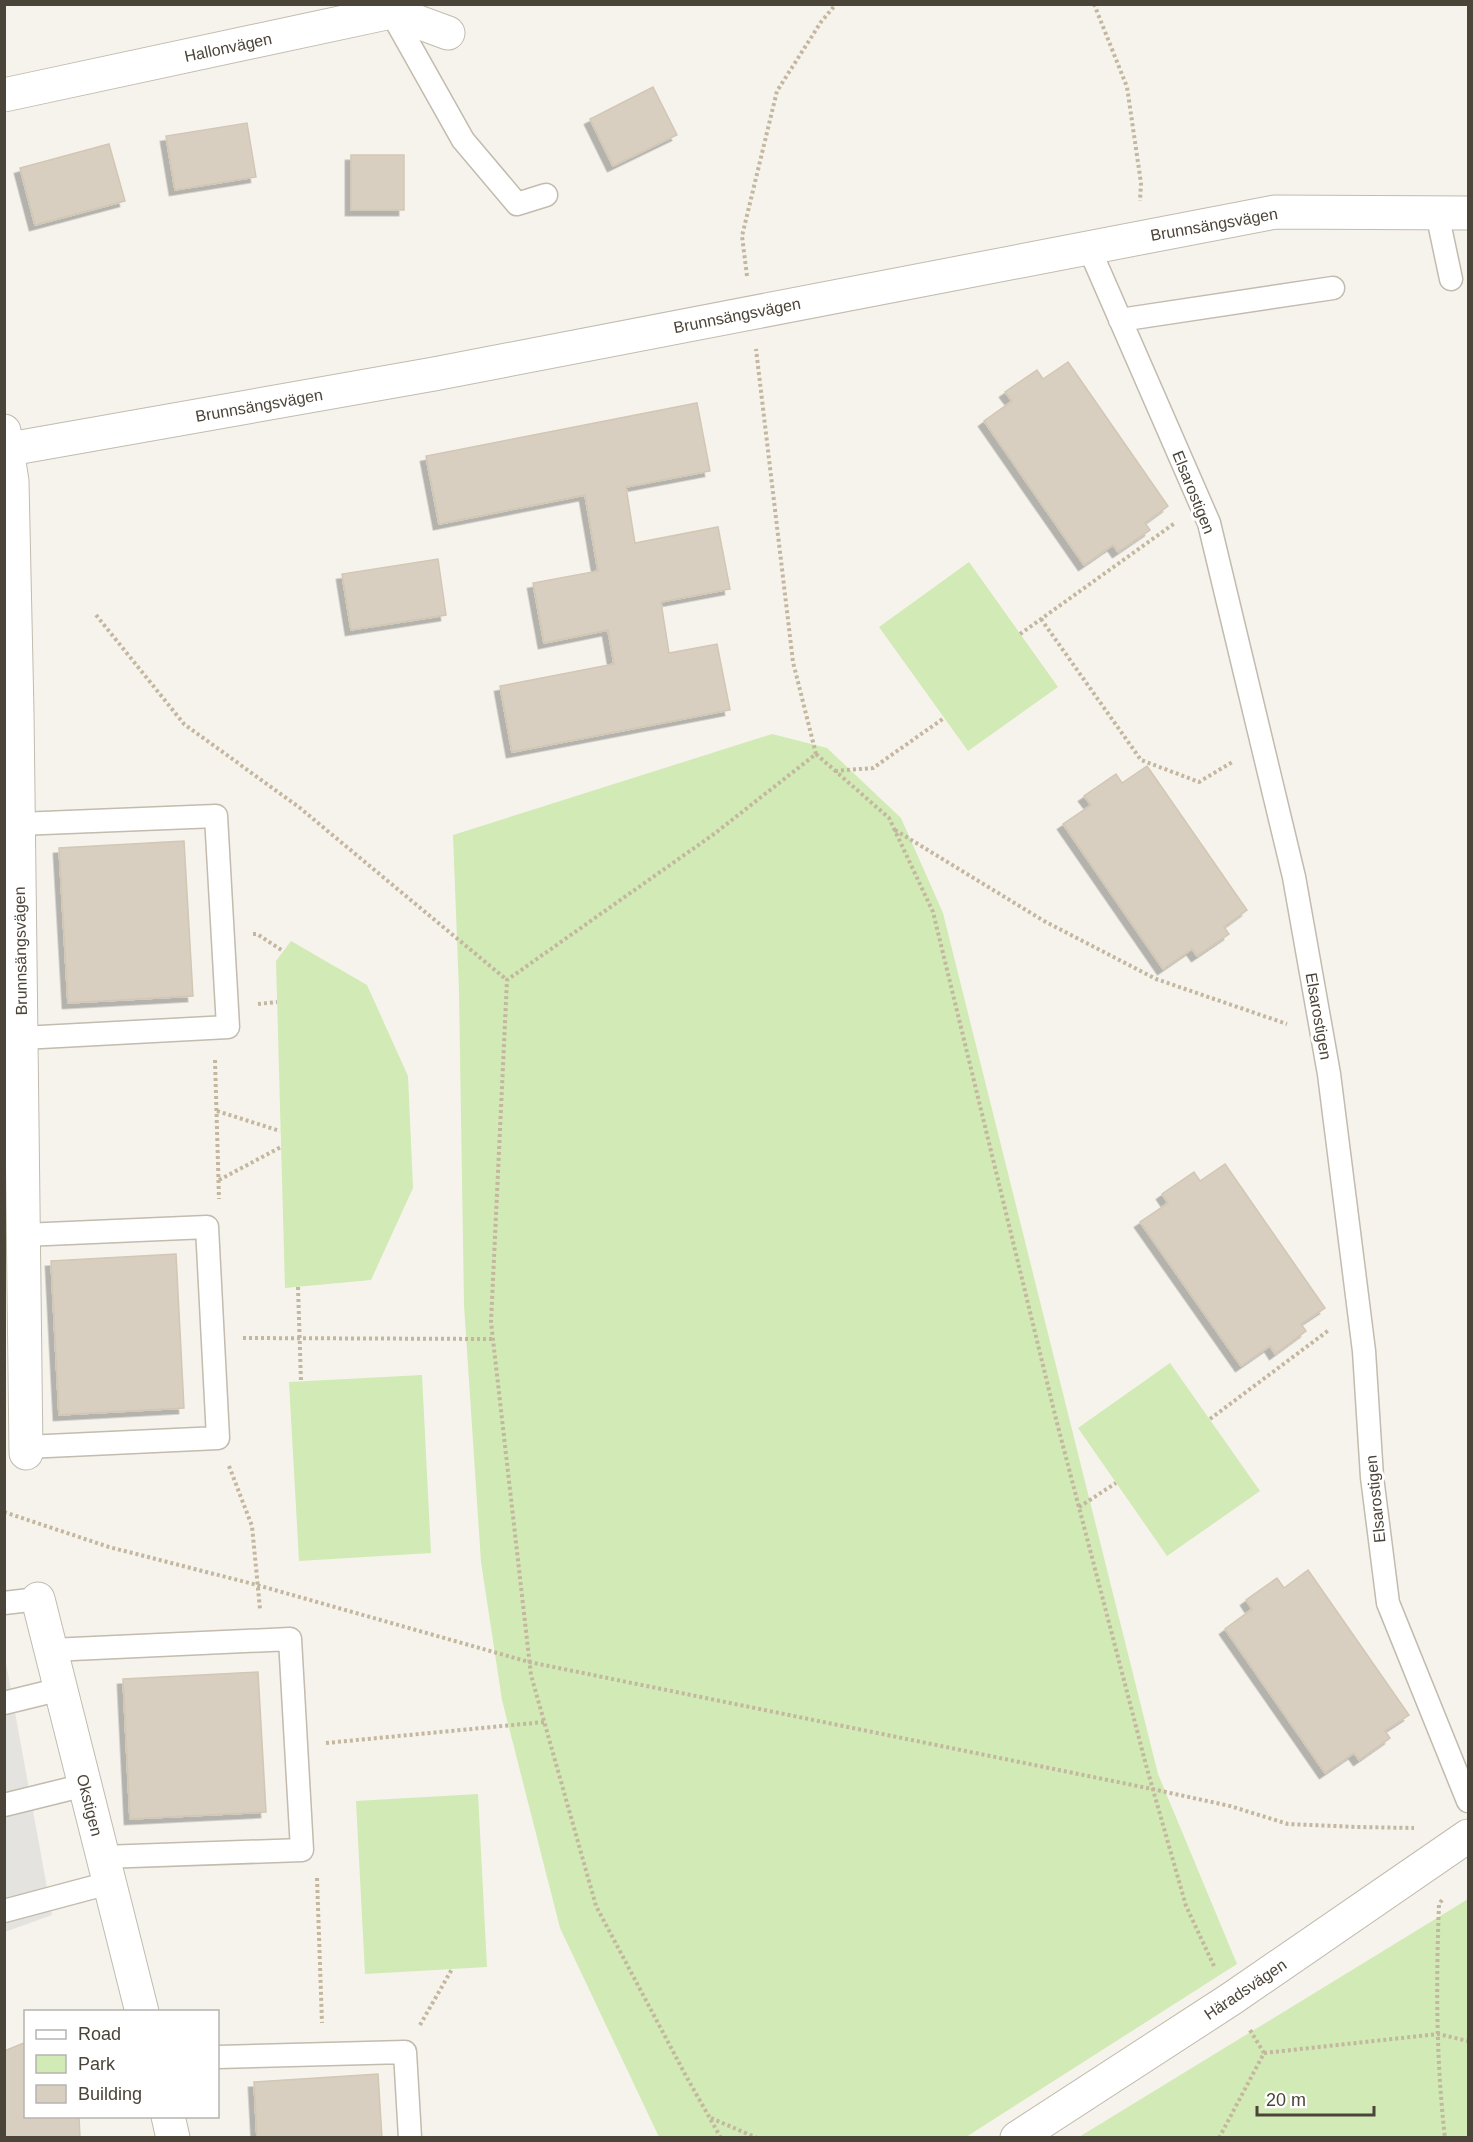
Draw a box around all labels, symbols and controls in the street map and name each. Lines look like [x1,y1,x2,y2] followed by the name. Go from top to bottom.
[183,30,273,65] street label: Hallonvägen
[1149,205,1279,244] street label: Brunnsängsvägen
[672,295,802,336] street label: Brunnsängsvägen
[194,386,324,425] street label: Brunnsängsvägen
[1169,448,1218,536] street label: Elsarostigen
[11,886,30,1016] street label: Brunnsängsvägen
[1302,971,1335,1061] street label: Elsarostigen
[1362,1454,1389,1544] street label: Elsarostigen
[74,1772,105,1838] street label: Okstigen
[1201,1956,1289,2023] street label: Häradsvägen
[24,2010,219,2118] legend
[78,2024,121,2044] text: Road
[78,2054,116,2074] text: Park
[1257,2079,1374,2117] scale bar
[78,2084,142,2104] text: Building
[1266,2090,1306,2110] text: 20 m

